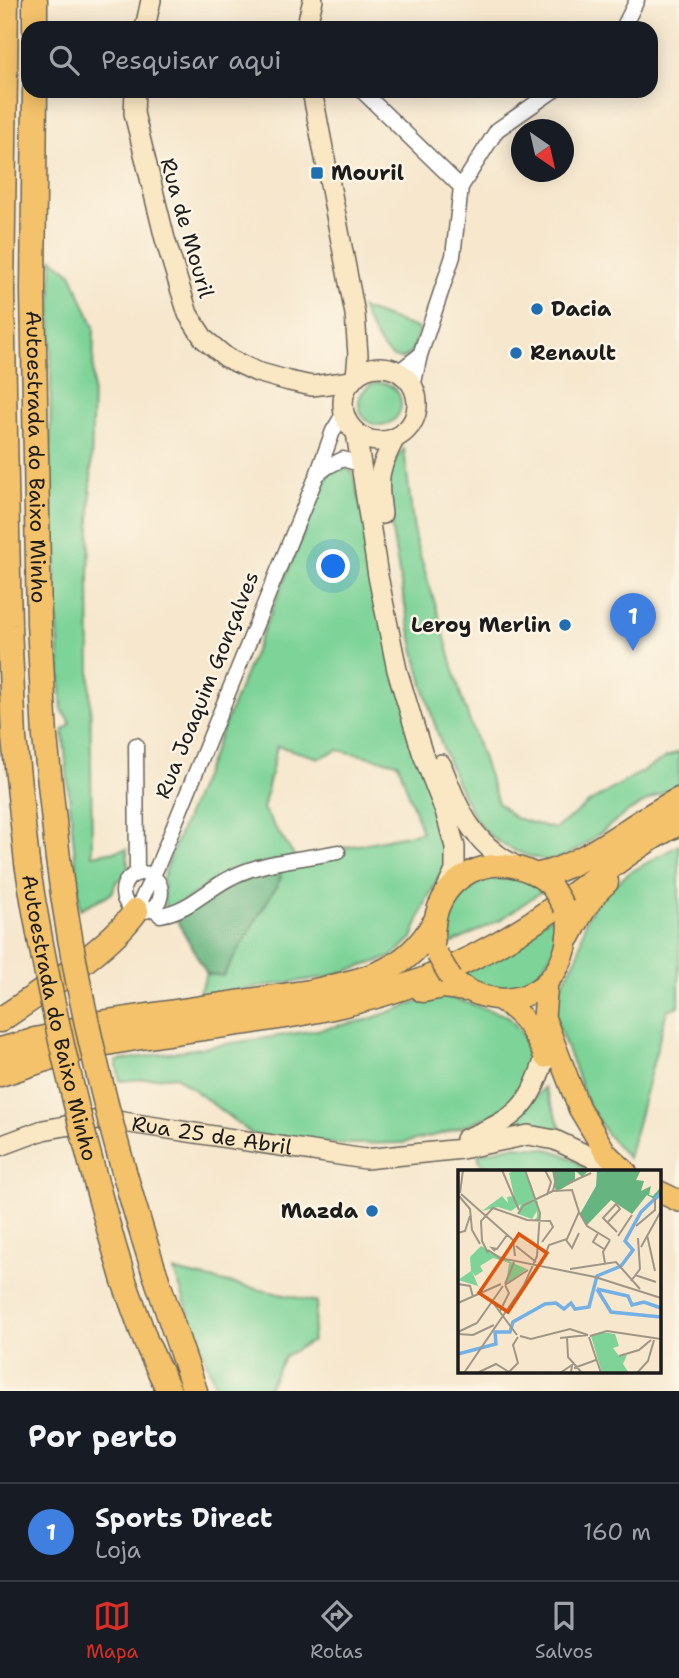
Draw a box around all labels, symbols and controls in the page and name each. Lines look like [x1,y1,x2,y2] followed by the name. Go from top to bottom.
[21,21,658,98] search box
[45,41,83,79] icon: search
[101,42,282,77] text: Pesquisar aqui
[511,119,574,182] north arrow
[154,155,221,302] street label: Rua de Mouril
[331,159,404,187] place label: Mouril
[309,165,325,181] marker: Mouril
[551,295,612,323] place label: Dacia
[529,301,545,317] marker: Dacia
[19,310,53,604] street label: Autoestrada do Baixo Minho
[530,339,616,367] place label: Renault
[508,345,524,361] marker: Renault
[316,549,350,583] your location
[149,567,265,803] street label: Rua Joaquim Gonçalves
[610,593,656,651] pin: 1
[411,611,551,639] place label: Leroy Merlin
[557,617,573,633] marker: Leroy Merlin
[15,872,104,1164] street label: Autoestrada do Baixo Minho
[130,1109,295,1162] street label: Rua 25 de Abril
[458,1170,662,1374] inset map
[281,1197,359,1225] place label: Mazda
[364,1203,380,1219] marker: Mazda
[28,1416,177,1457] text: Por perto
[95,1500,272,1535] text: Sports Direct
[46,1517,56,1547] text: 1
[583,1517,651,1547] text: 160 m
[95,1535,141,1565] text: Loja
[86,1597,138,1664] tab: Mapa
[310,1597,363,1664] tab: Rotas
[535,1597,593,1664] tab: Salvos

